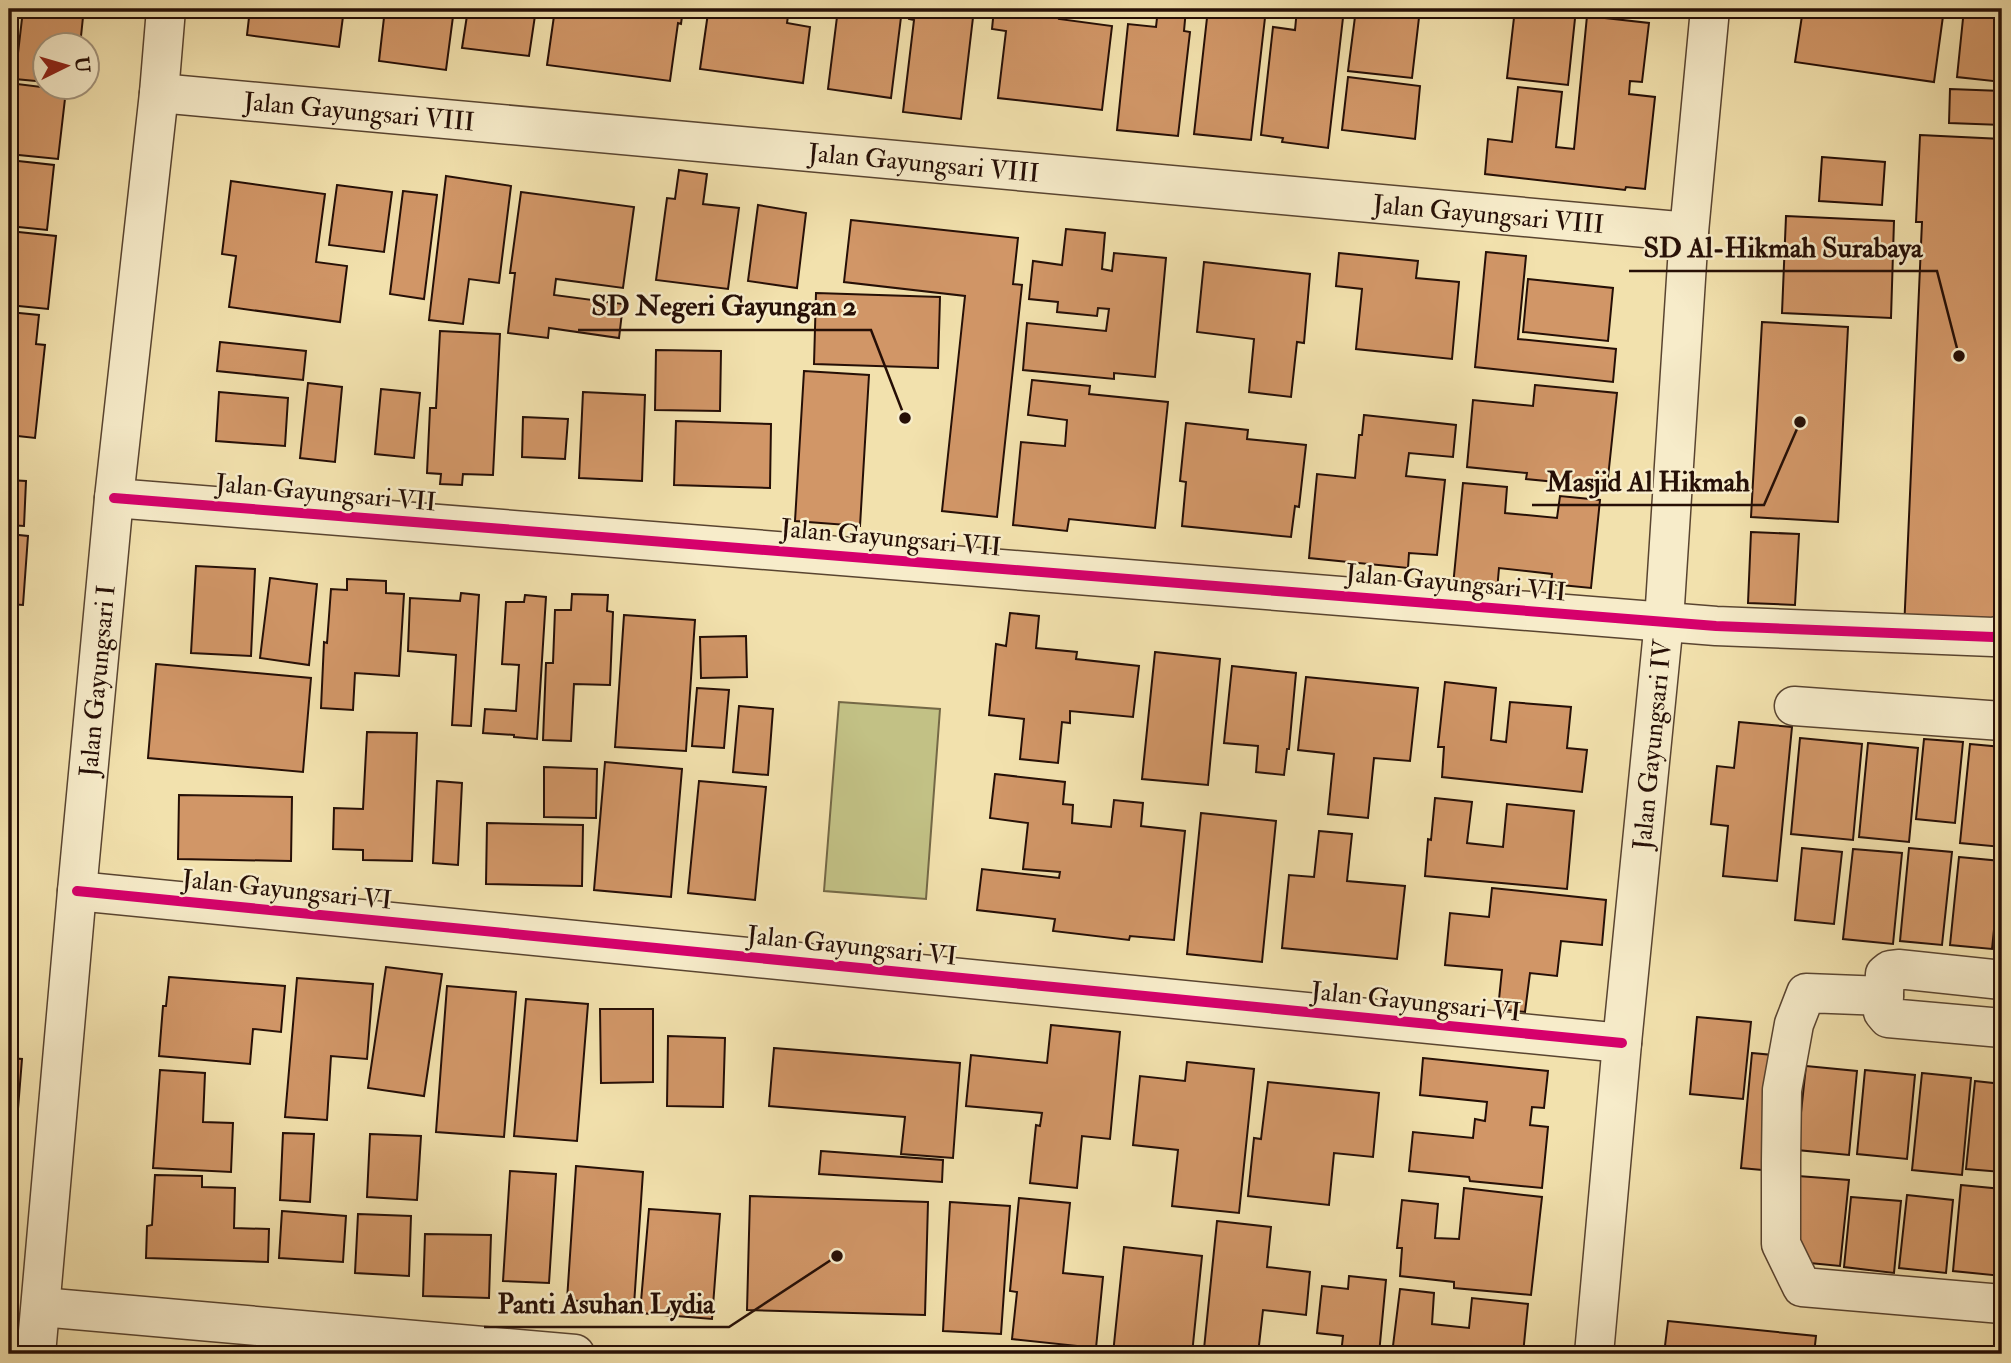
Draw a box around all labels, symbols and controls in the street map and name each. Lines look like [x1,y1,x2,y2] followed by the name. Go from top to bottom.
[32,32,102,102] north arrow
[69,56,95,74] text: U
[241,86,476,139] street label: Jalan Gayungsari VIII
[806,137,1041,190] street label: Jalan Gayungsari VIII
[1371,188,1605,241] street label: Jalan Gayungsari VIII
[1629,222,1937,271] callout: SD Al-Hikmah Surabaya
[1643,231,1924,266] text: SD Al-Hikmah Surabaya
[578,281,871,330] callout: SD Negeri Gayungan 2
[591,289,857,324] text: SD Negeri Gayungan 2
[1532,456,1764,505] callout: Masjid Al Hikmah
[1545,465,1750,500] text: Masjid Al Hikmah
[213,467,438,519] street label: Jalan Gayungsari VII
[778,512,1003,564] street label: Jalan Gayungsari VII
[1343,557,1568,609] street label: Jalan Gayungsari VII
[73,583,123,779] street label: Jalan Gayungsari I
[1626,637,1679,852] street label: Jalan Gayungsari IV
[179,863,393,917] street label: Jalan Gayungsari VI
[744,919,958,973] street label: Jalan Gayungsari VI
[1308,975,1522,1029] street label: Jalan Gayungsari VI
[484,1278,729,1327] callout: Panti Asuhan Lydia
[497,1287,716,1322] text: Panti Asuhan Lydia

